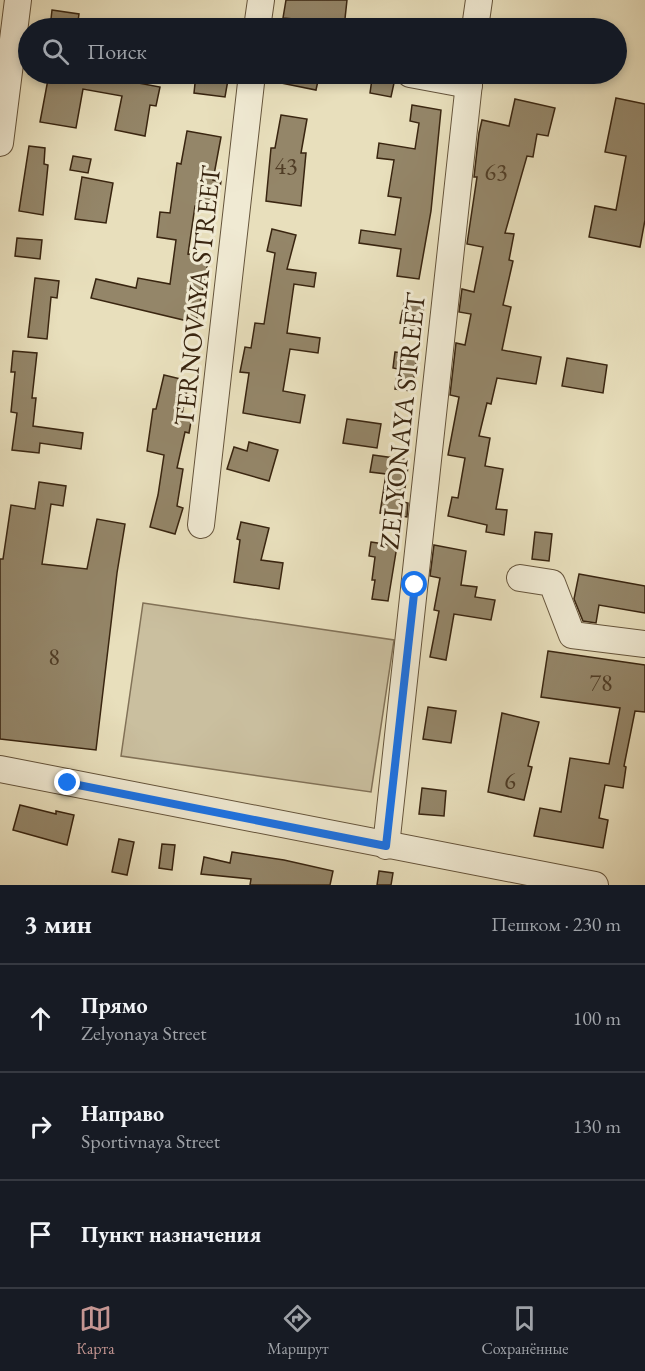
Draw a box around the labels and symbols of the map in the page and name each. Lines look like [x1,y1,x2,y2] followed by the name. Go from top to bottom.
[274,150,298,181] house number: 43
[484,156,508,187] house number: 63
[166,163,228,428] street label: TERNOVAYA STREET
[371,290,433,551] street label: ZELYONAYA STREET
[401,571,427,597] route start
[48,641,60,672] house number: 8
[589,667,613,698] house number: 78
[504,765,516,796] house number: 6
[54,769,80,795] route end

